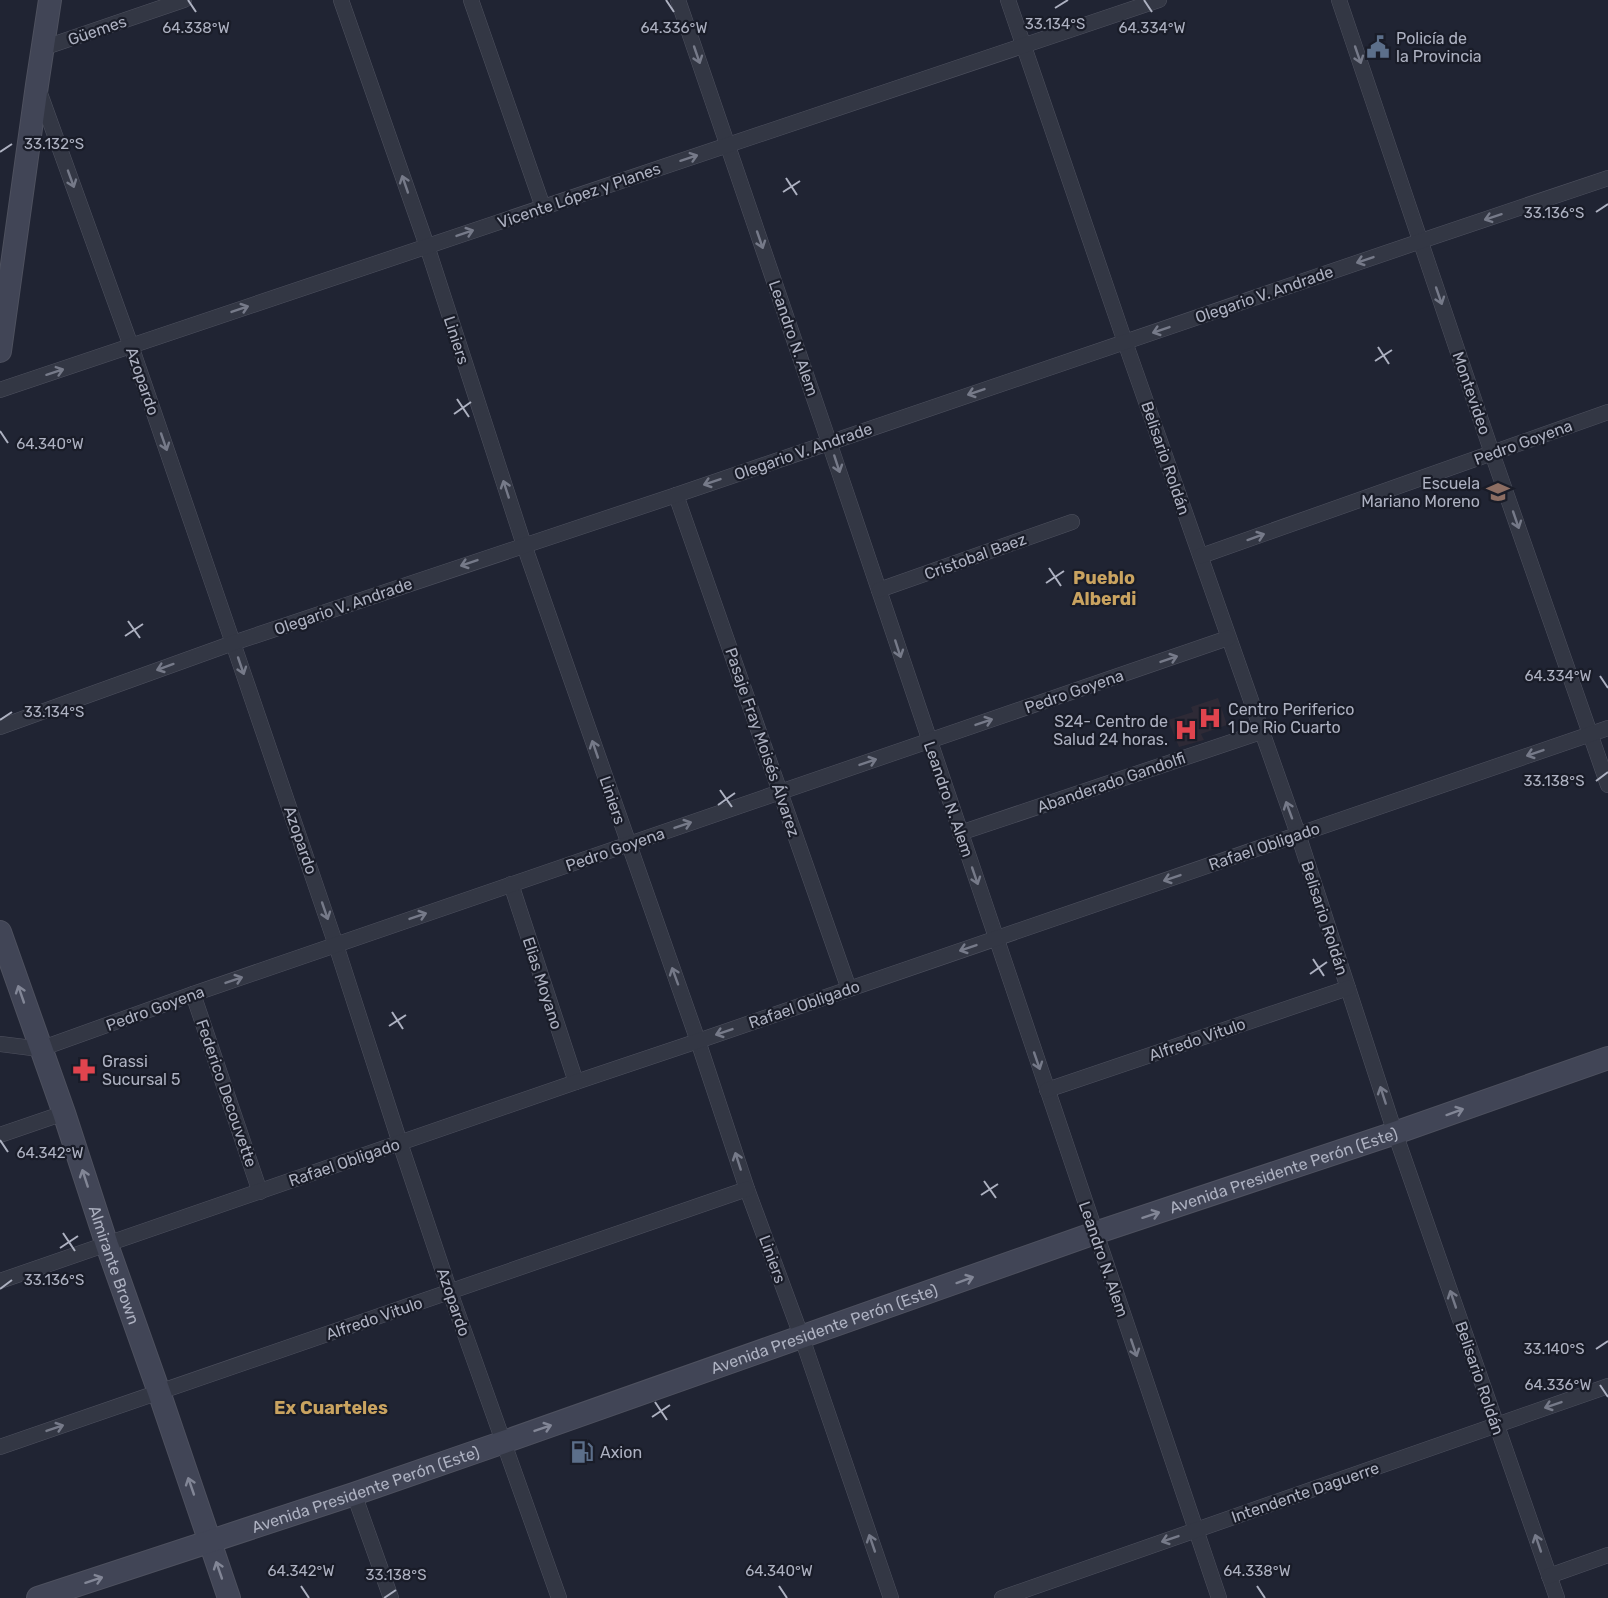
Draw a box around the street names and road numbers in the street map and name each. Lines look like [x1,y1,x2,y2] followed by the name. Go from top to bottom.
[65,12,129,49] street label: Güemes
[495,159,663,232] street label: Vicente López y Planes
[1193,262,1336,327] street label: Olegario V. Andrade
[765,278,822,399] street label: Leandro N. Alem
[440,314,473,367] street label: Liniers
[122,345,163,418] street label: Azopardo
[1448,349,1495,437] street label: Montevideo
[1137,399,1194,517] street label: Belisario Roldán
[1471,416,1575,469] street label: Pedro Goyena
[732,419,875,484] street label: Olegario V. Andrade
[922,529,1029,584] street label: Cristobal Baez
[272,574,415,639] street label: Olegario V. Andrade
[721,645,804,839] street label: Pasaje Fray Moisés Álvarez
[1022,666,1126,717] street label: Pedro Goyena
[920,739,977,860] street label: Leandro N. Alem
[1035,748,1188,817] street label: Abanderado Gandolfi
[595,774,630,827] street label: Liniers
[280,804,321,877] street label: Azopardo
[1206,819,1322,874] street label: Rafael Obligado
[563,824,667,875] street label: Pedro Goyena
[1297,859,1352,978] street label: Belisario Roldán
[519,934,566,1032] street label: Elias Moyano
[746,977,862,1032] street label: Rafael Obligado
[103,982,207,1035] street label: Pedro Goyena
[1146,1014,1248,1065] street label: Alfredo Vitulo
[192,1017,261,1170] street label: Federico Decouvette
[1167,1124,1400,1217] street label: Avenida Presidente Perón (Este)
[286,1135,402,1190] street label: Rafael Obligado
[1075,1199,1132,1320] street label: Leandro N. Alem
[85,1203,143,1327] street label: Almirante Brown
[755,1233,790,1286] street label: Liniers
[433,1266,474,1339] street label: Azopardo
[708,1280,940,1378] street label: Avenida Presidente Perón (Este)
[323,1293,425,1344] street label: Alfredo Vitulo
[1451,1319,1508,1437] street label: Belisario Roldán
[249,1442,482,1537] street label: Avenida Presidente Perón (Este)
[1229,1458,1382,1527] street label: Intendente Daguerre

